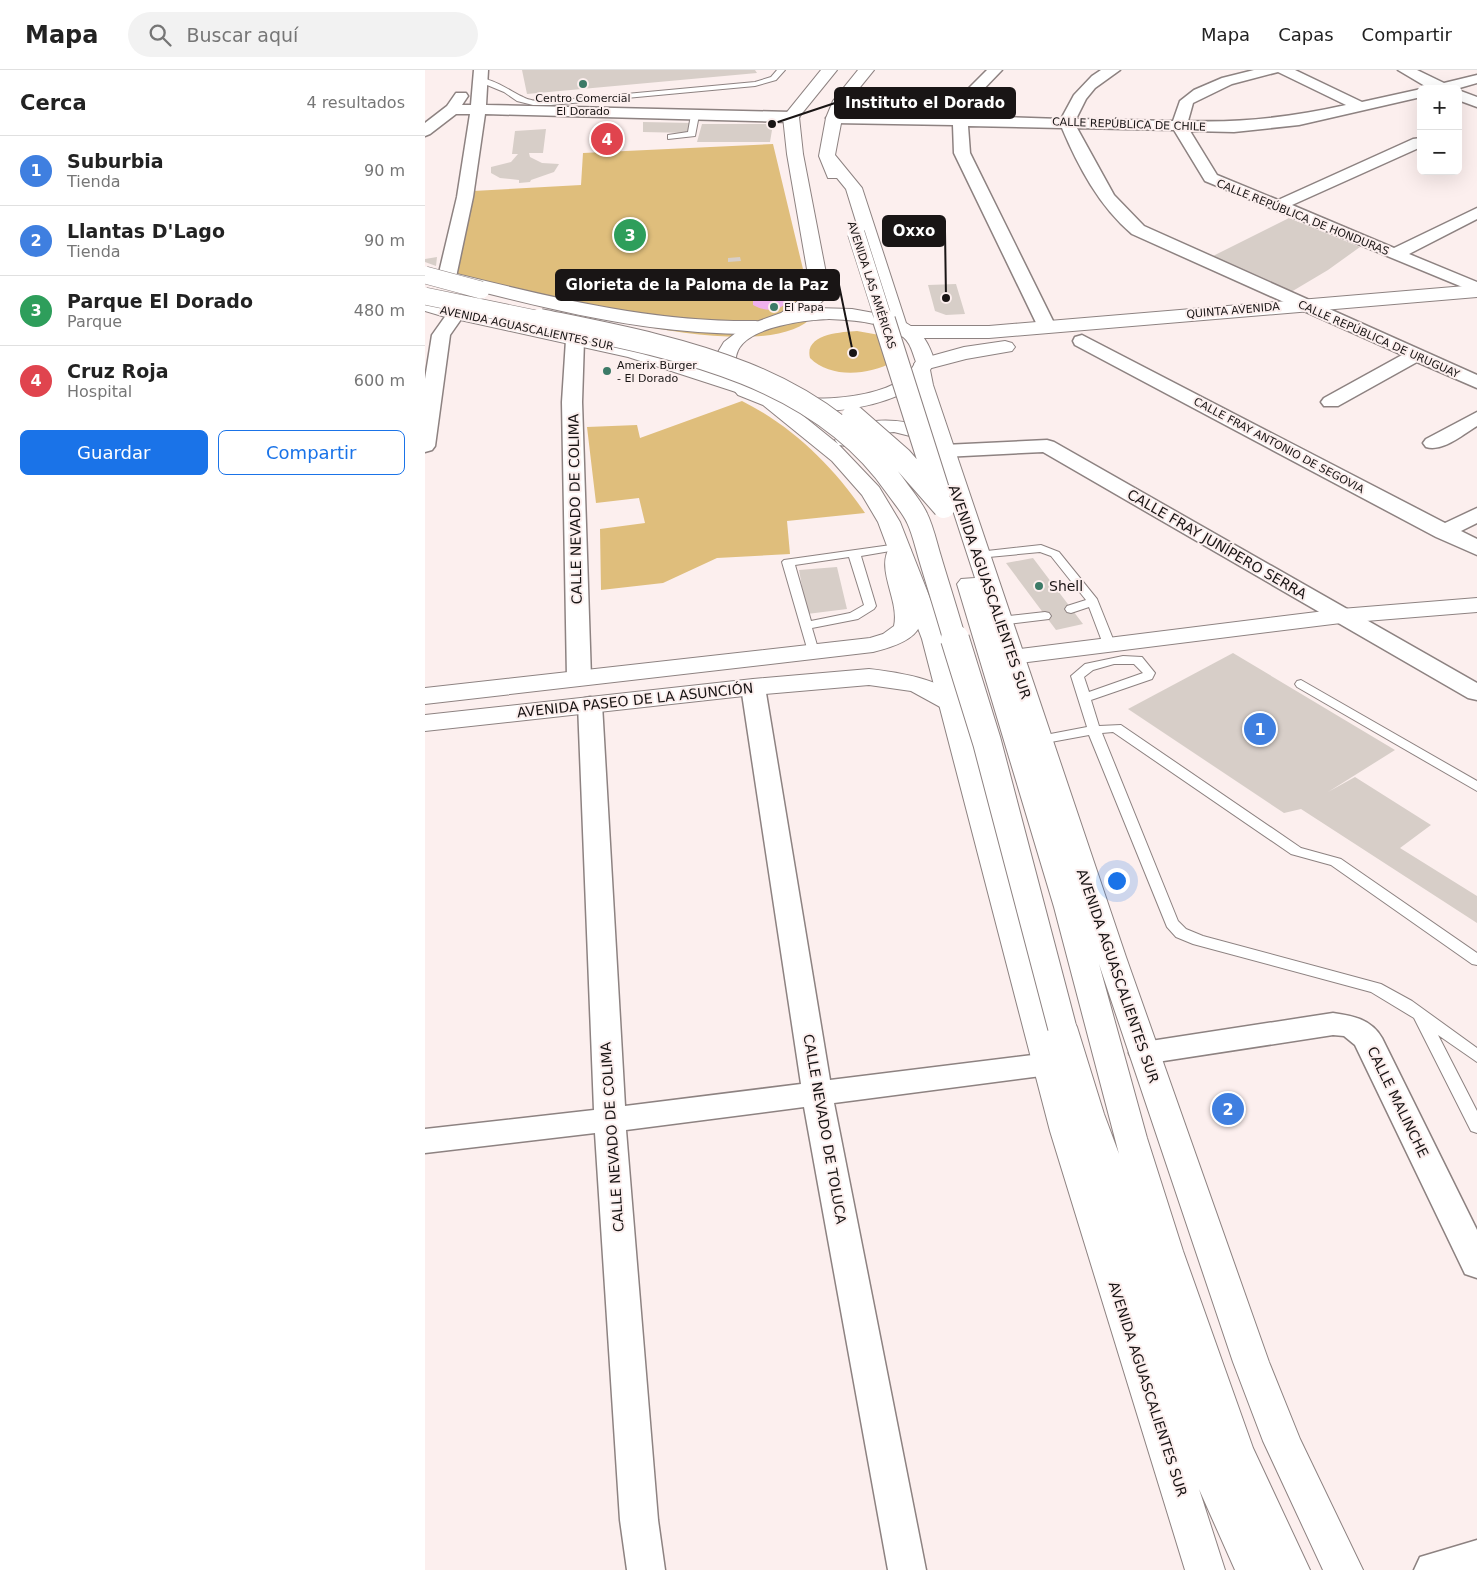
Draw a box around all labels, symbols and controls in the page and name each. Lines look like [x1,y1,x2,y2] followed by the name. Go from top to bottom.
[128,12,478,57] search box
[25,21,98,49] text: Mapa
[146,21,174,49] icon: search
[186,24,298,46] text: Buscar aquí
[1201,24,1250,45] text: Mapa
[1278,24,1334,45] text: Capas
[1362,24,1452,45] text: Compartir
[577,78,589,90] marker: Centro Comercial El Dorado
[1417,85,1462,175] map controls
[1417,85,1462,130] button: +
[835,88,1015,118] callout: Instituto el Dorado
[20,91,87,115] text: Cerca
[535,92,631,118] place label: Centro Comercial El Dorado
[306,93,405,112] text: 4 resultados
[845,94,1005,112] text: Instituto el Dorado
[1052,115,1206,134] street label: CALLE REPÚBLICA DE CHILE
[591,120,623,158] pin: 4
[1417,130,1462,175] button: −
[67,150,164,172] text: Suburbia
[30,161,42,180] text: 1
[364,161,405,180] text: 90 m
[67,172,121,191] text: Tienda
[1215,177,1391,258] street label: CALLE REPÚBLICA DE HONDURAS
[614,216,646,254] pin: 3
[883,216,945,246] callout: Oxxo
[67,220,225,242] text: Llantas D'Lago
[845,220,898,351] street label: AVENIDA LAS AMÉRICAS
[893,222,935,240] text: Oxxo
[30,231,42,250] text: 2
[364,231,405,250] text: 90 m
[67,242,121,261] text: Tienda
[556,270,839,300] callout: Glorieta de la Paloma de la Paz
[566,276,829,294] text: Glorieta de la Paloma de la Paz
[67,290,253,312] text: Parque El Dorado
[1296,298,1462,381] street label: CALLE REPÚBLICA DE URUGUAY
[1186,300,1281,321] street label: QUINTA AVENIDA
[30,301,42,320] text: 3
[354,301,405,320] text: 480 m
[768,301,780,313] marker: El Papa
[784,301,824,314] place label: El Papa
[439,304,615,353] street label: AVENIDA AGUASCALIENTES SUR
[67,312,122,331] text: Parque
[617,359,697,385] place label: Amerix Burger - El Dorado
[67,360,169,382] text: Cruz Roja
[601,365,613,377] marker: Amerix Burger - El Dorado
[30,371,42,390] text: 4
[354,371,405,390] text: 600 m
[67,382,132,401] text: Hospital
[1191,395,1367,496] street label: CALLE FRAY ANTONIO DE SEGOVIA
[565,413,585,604] street label: CALLE NEVADO DE COLIMA
[20,430,208,475] button: Guardar
[218,430,405,475] button: Compartir
[946,483,1034,701] street label: AVENIDA AGUASCALIENTES SUR
[1124,486,1310,602] street label: CALLE FRAY JUNÍPERO SERRA
[1049,578,1083,594] place label: Shell
[1033,580,1045,592] marker: Shell
[516,679,754,720] street label: AVENIDA PASEO DE LA ASUNCIÓN
[1244,710,1276,748] pin: 1
[1074,867,1162,1085] street label: AVENIDA AGUASCALIENTES SUR
[1104,868,1130,894] your location
[800,1033,850,1226] street label: CALLE NEVADO DE TOLUCA
[597,1041,627,1233] street label: CALLE NEVADO DE COLIMA
[1364,1044,1432,1160] street label: CALLE MALINCHE
[1212,1090,1244,1128] pin: 2
[1106,1279,1191,1499] street label: AVENIDA AGUASCALIENTES SUR

